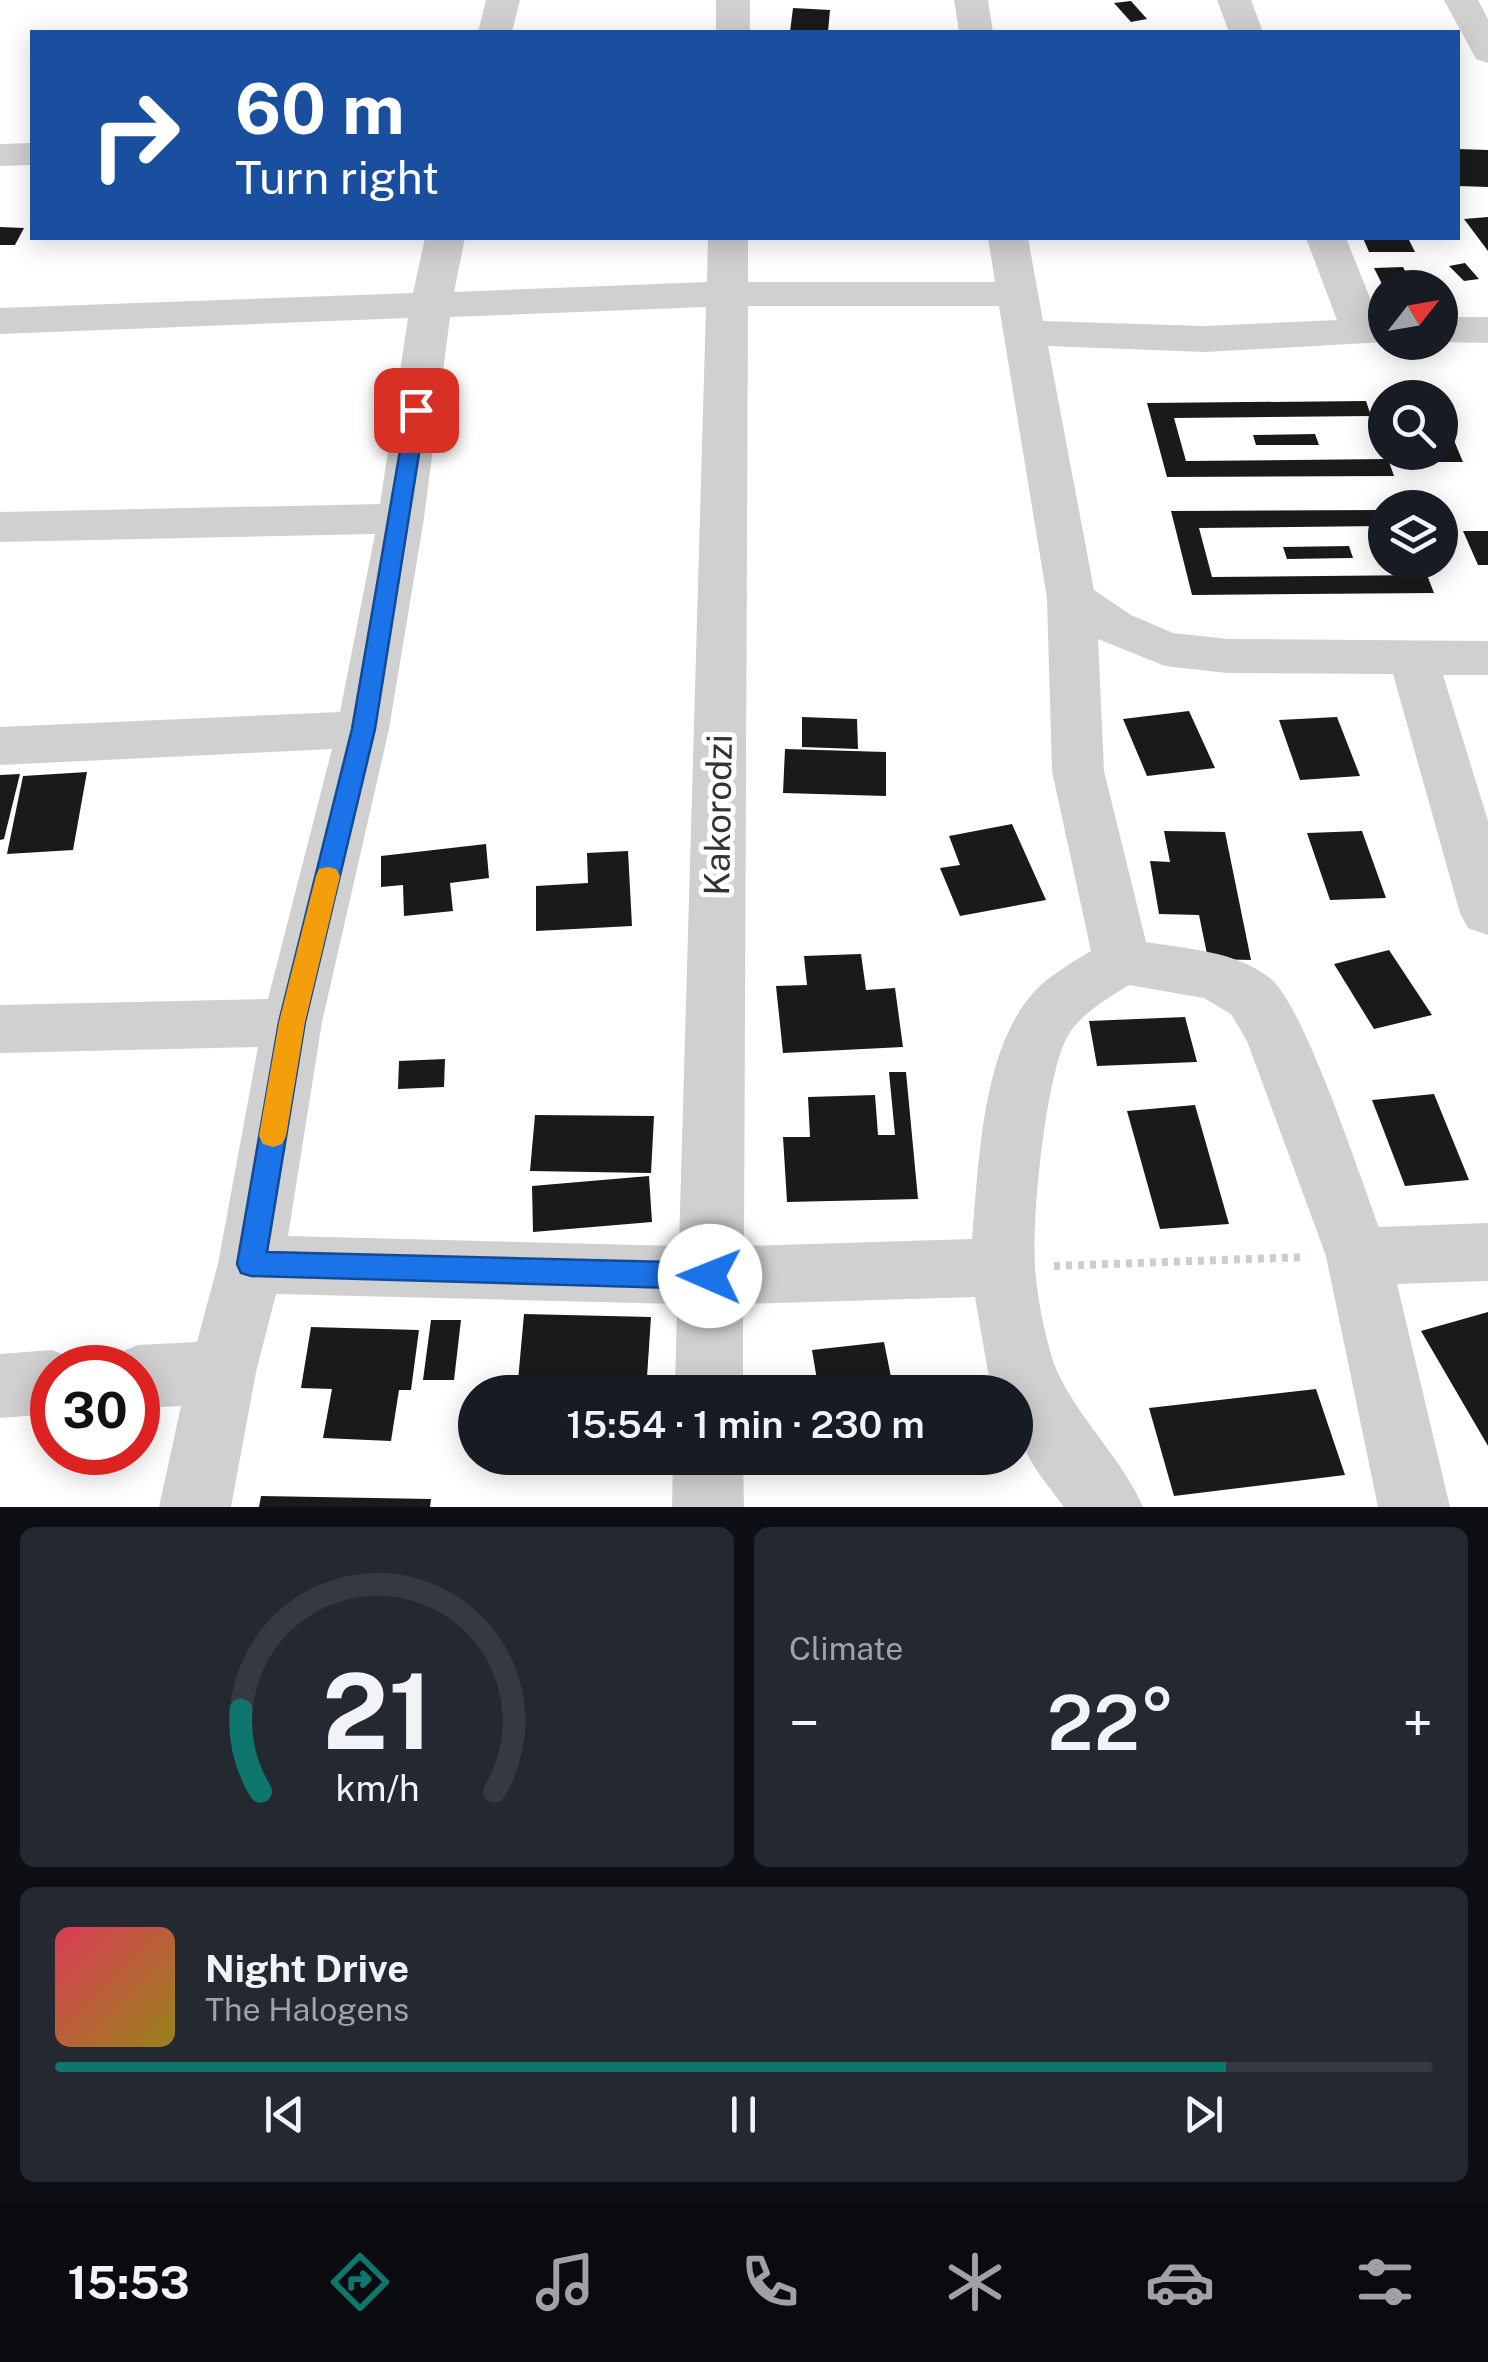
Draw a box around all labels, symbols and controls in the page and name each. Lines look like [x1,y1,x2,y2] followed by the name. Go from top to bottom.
[235,67,405,150] text: 60 m
[70,70,200,200] icon: right
[235,151,439,204] text: Turn right
[1368,270,1458,360] north arrow
[1368,270,1458,580] map controls
[374,368,459,453] pin
[1368,380,1458,470] button: search
[389,383,444,438] icon: arrive
[1368,490,1458,580] button: layers
[696,734,740,896] street label: Kakorodzi
[658,1224,762,1328] position arrow
[30,1345,160,1475] speed limit sign: 30
[566,1402,925,1447] text: 15:54 · 1 min · 230 m
[789,1630,903,1667] text: Climate
[322,1650,432,1772] text: 21
[1047,1679,1175,1767] text: 22°
[789,1691,820,1755] text: −
[1403,1691,1433,1755] text: +
[335,1767,419,1809] text: km/h
[205,1946,409,1991] text: Night Drive
[205,1991,409,2028] text: The Halogens
[257,2087,312,2142] icon: previous
[716,2087,771,2142] icon: pause
[1176,2087,1231,2142] icon: next
[325,2247,395,2317] icon: directions
[530,2247,600,2317] icon: music
[735,2247,805,2317] icon: phone
[940,2247,1010,2317] icon: climate
[1145,2247,1215,2317] icon: car
[1350,2247,1420,2317] icon: filters
[68,2256,190,2309] text: 15:53

